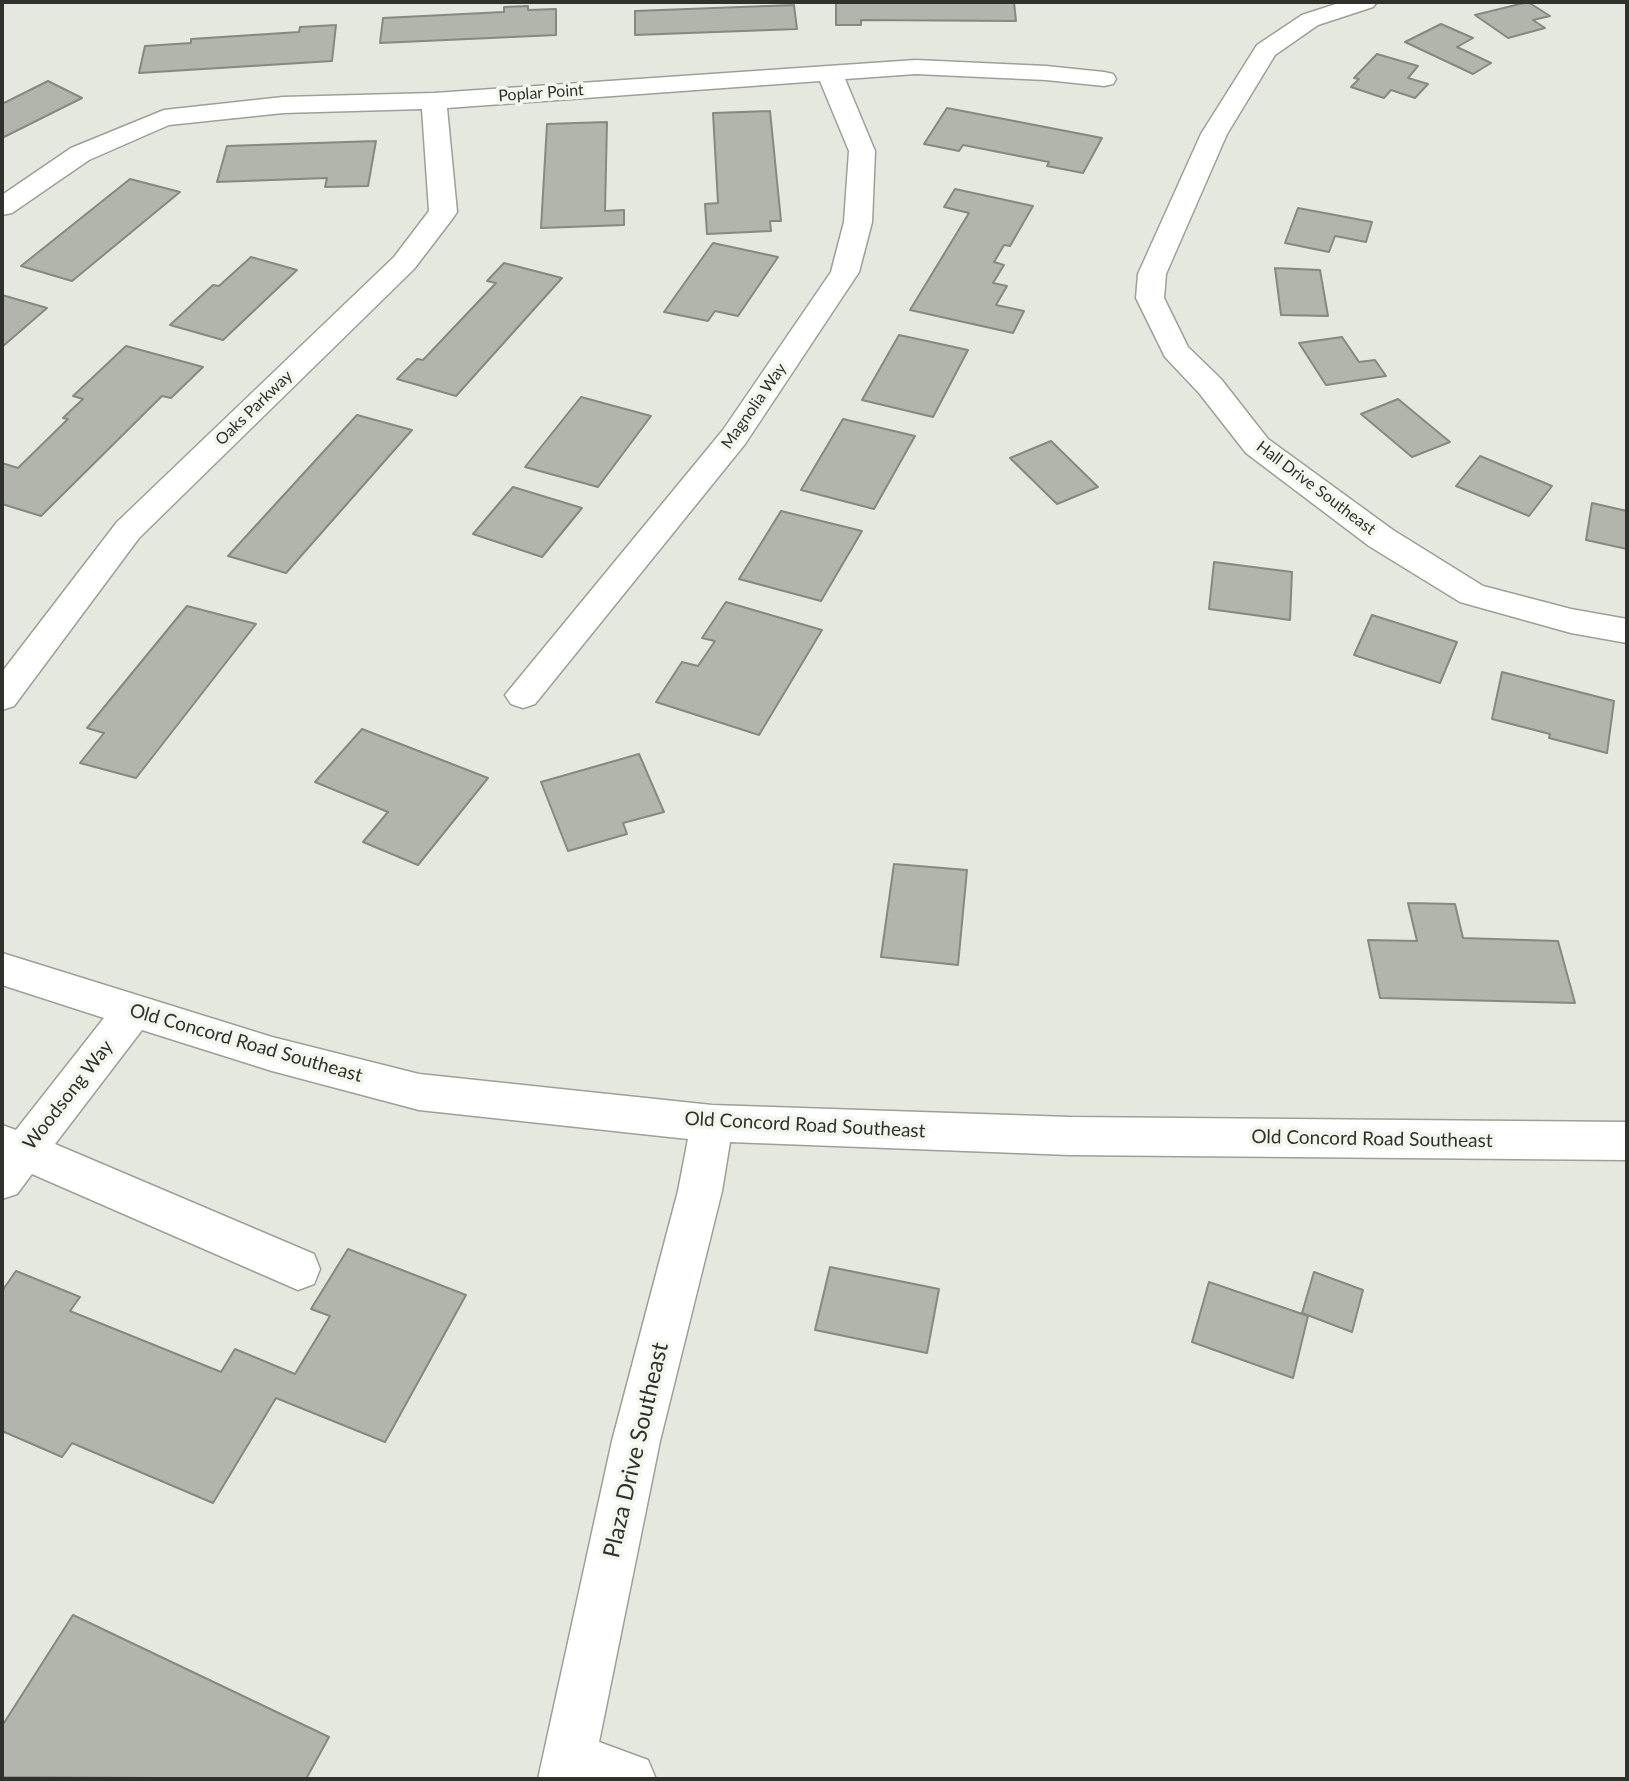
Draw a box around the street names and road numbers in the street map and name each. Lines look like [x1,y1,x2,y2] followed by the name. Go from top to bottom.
[498,80,584,106] street label: Poplar Point
[717,359,791,453] street label: Magnolia Way
[212,367,296,449] street label: Oaks Parkway
[1253,437,1379,539] street label: Hall Drive Southeast
[127,999,365,1087] street label: Old Concord Road Southeast
[18,1036,118,1154] street label: Woodsong Way
[684,1107,926,1143] street label: Old Concord Road Southeast
[1251,1125,1493,1153] street label: Old Concord Road Southeast
[598,1340,674,1560] street label: Plaza Drive Southeast

